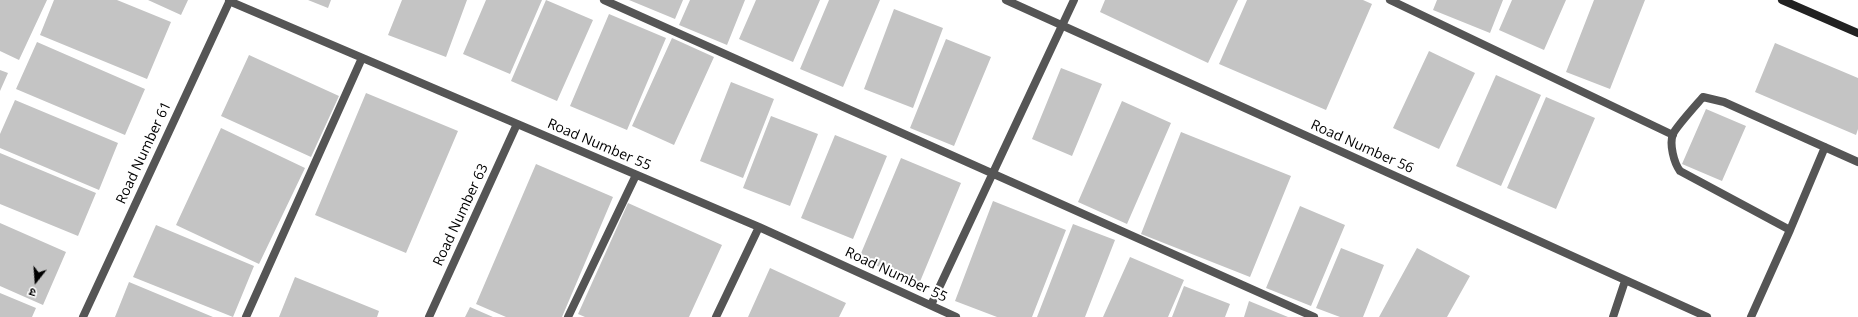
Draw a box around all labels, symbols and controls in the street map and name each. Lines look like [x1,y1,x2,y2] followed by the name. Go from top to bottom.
[113,99,175,207] street label: Road Number 61
[545,116,653,174] street label: Road Number 55
[1308,117,1416,177] street label: Road Number 56
[430,161,492,269] street label: Road Number 63
[842,244,950,306] street label: Road Number 55
[16,261,56,301] north arrow
[27,285,38,301] text: उ

